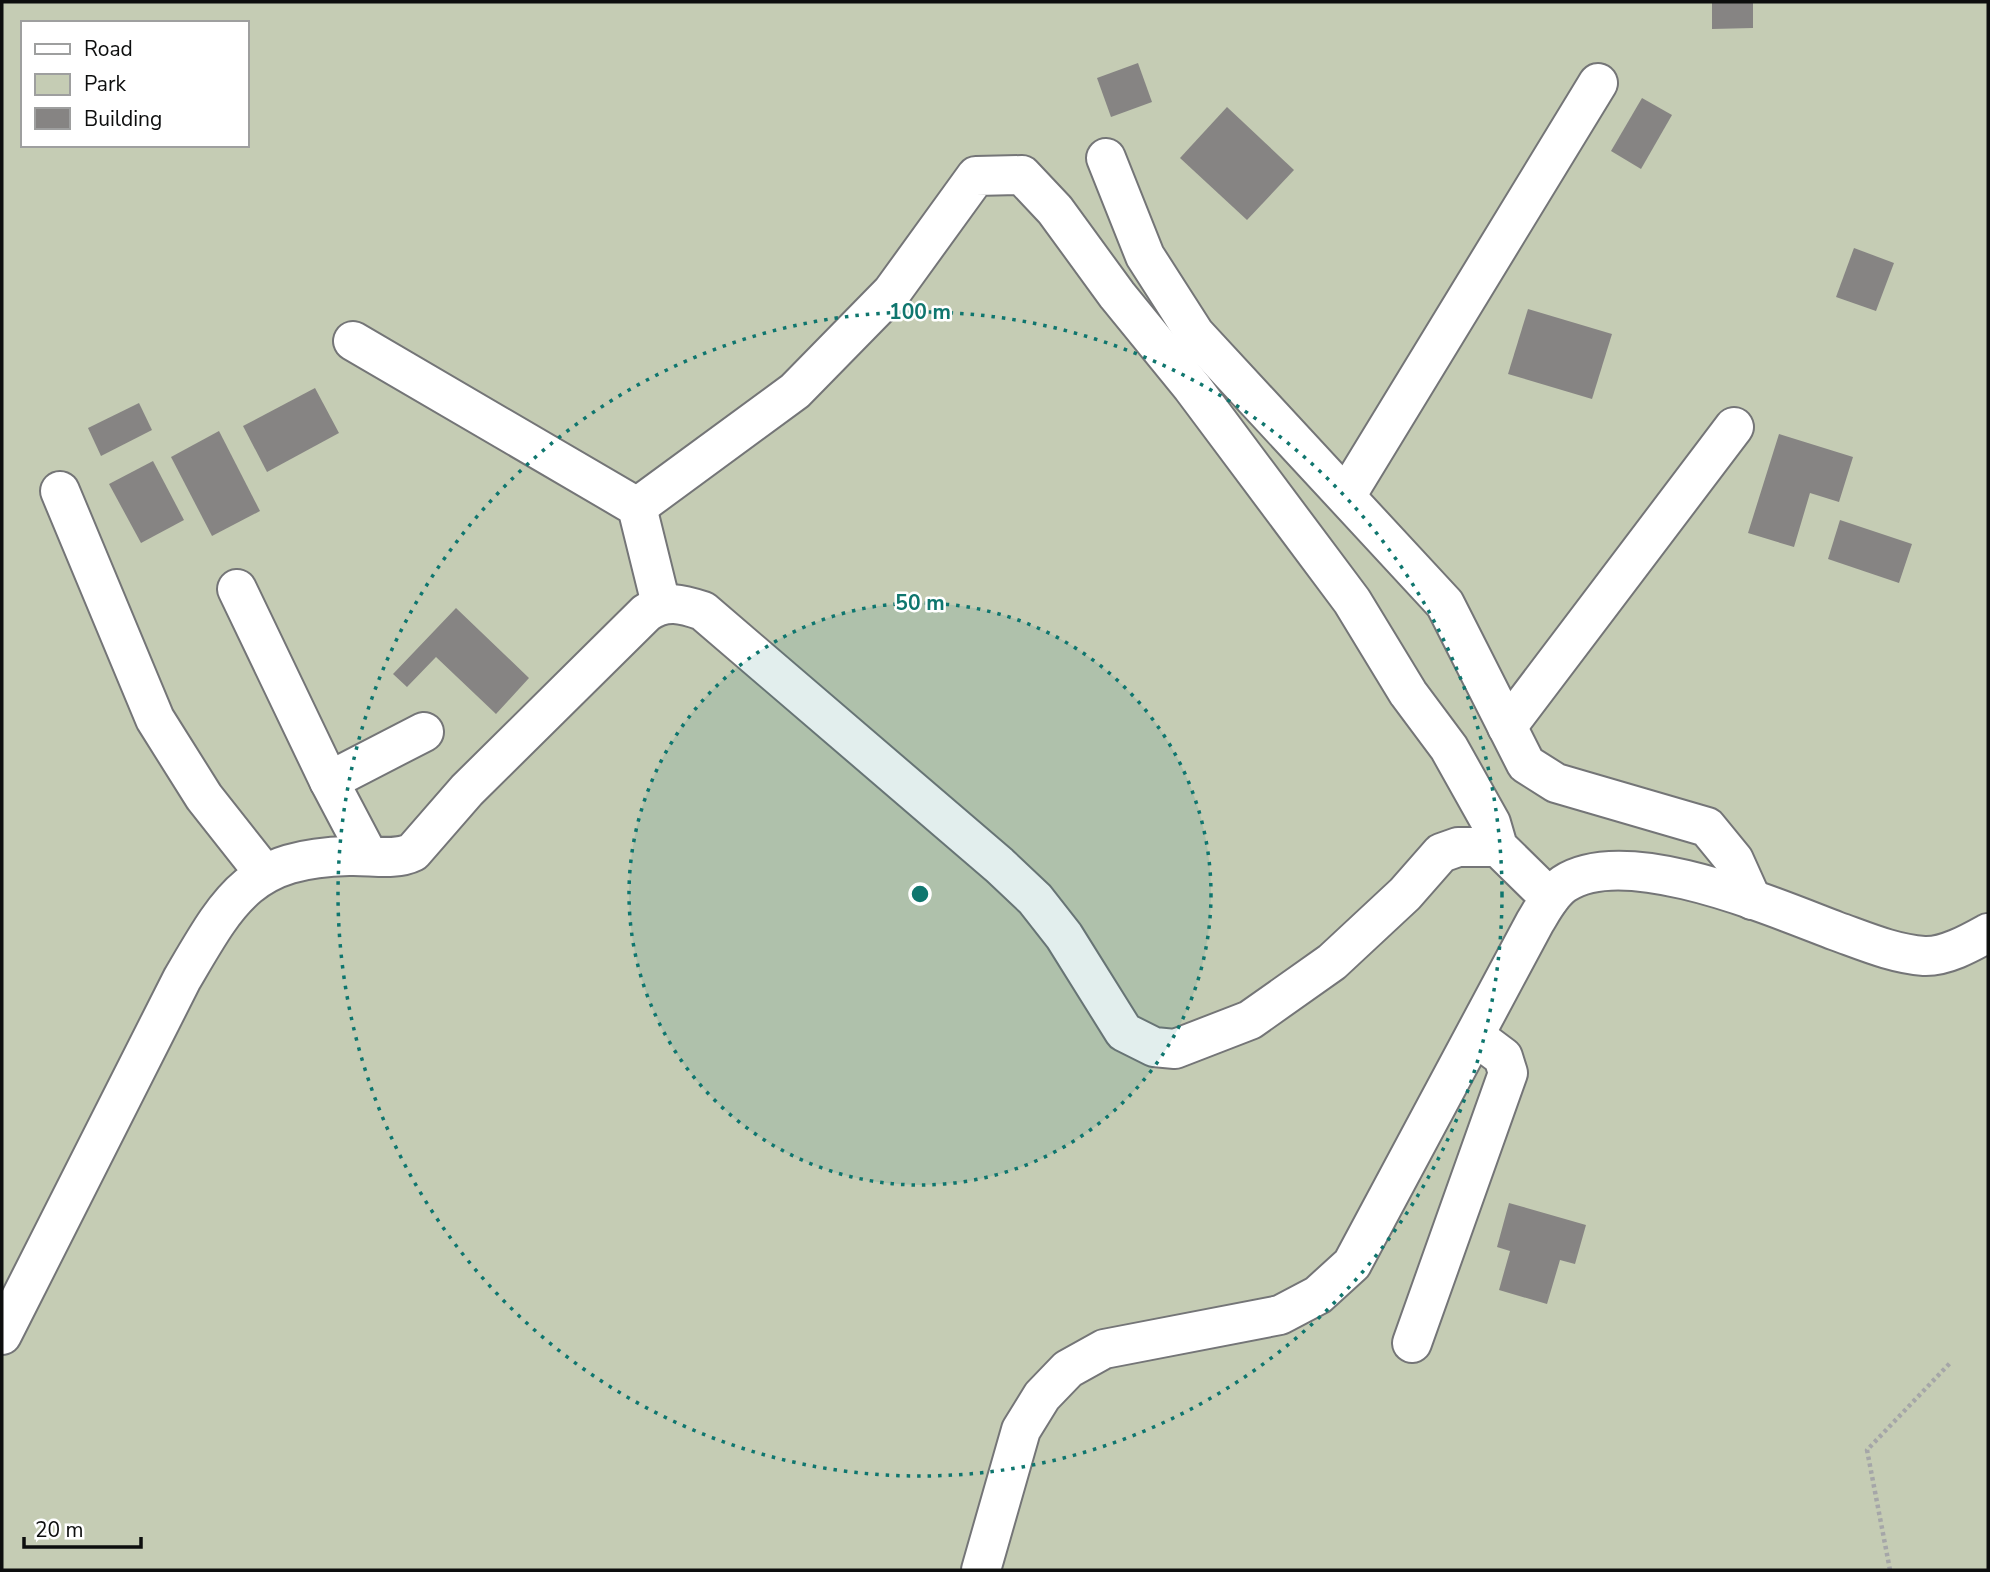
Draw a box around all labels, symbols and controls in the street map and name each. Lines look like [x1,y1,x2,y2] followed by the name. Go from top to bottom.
[21,21,248,147] legend
[84,35,133,63] text: Road
[84,70,126,98] text: Park
[84,105,162,133] text: Building
[889,298,951,326] text: 100 m
[895,589,945,617] text: 50 m
[908,882,932,906] centre of rings
[24,1506,142,1550] scale bar
[35,1516,84,1544] text: 20 m

